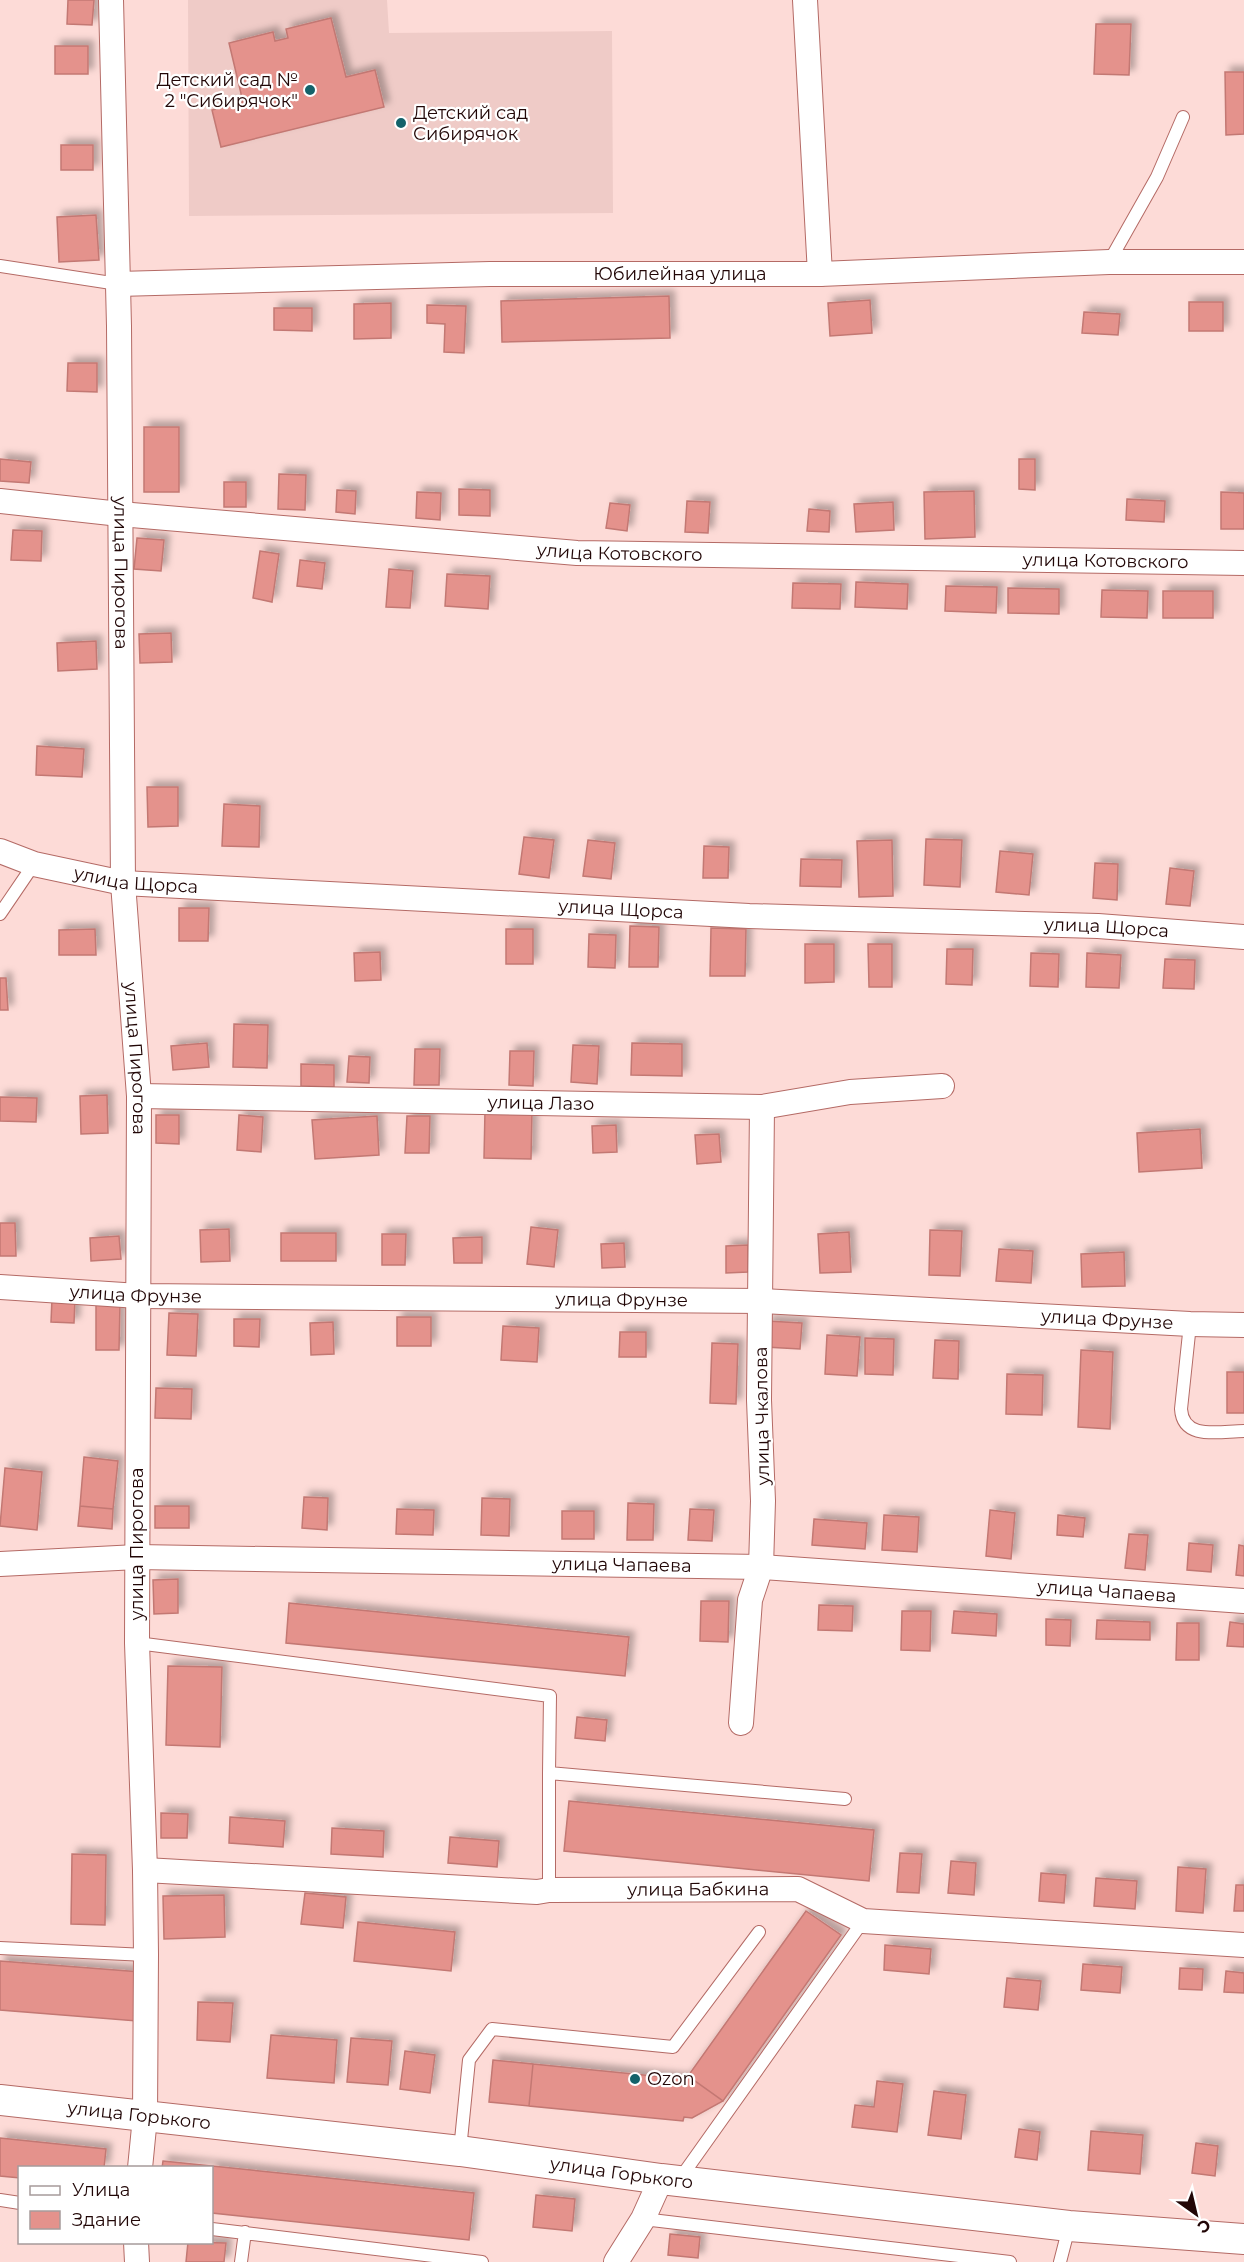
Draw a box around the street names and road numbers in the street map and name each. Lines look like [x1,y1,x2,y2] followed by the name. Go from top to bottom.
[593,263,767,285] street label: Юбилейная улица
[109,495,132,649] street label: улица Пирогова
[535,539,703,566] street label: улица Котовского
[1021,549,1189,573] street label: улица Котовского
[71,862,199,898] street label: улица Щорса
[557,895,684,924] street label: улица Щорса
[1043,913,1170,942] street label: улица Щорса
[119,980,150,1135] street label: улица Пирогова
[486,1091,594,1115] street label: улица Лазо
[68,1280,202,1308] street label: улица Фрунзе
[554,1288,688,1311] street label: улица Фрунзе
[1039,1305,1174,1334] street label: улица Фрунзе
[750,1346,774,1487] street label: улица Чкалова
[126,1468,148,1621] street label: улица Пирогова
[551,1553,692,1577] street label: улица Чапаева
[1036,1575,1177,1607] street label: улица Чапаева
[626,1878,769,1901] street label: улица Бабкина
[65,2096,212,2134] street label: улица Горького
[548,2153,694,2194] street label: улица Горького

